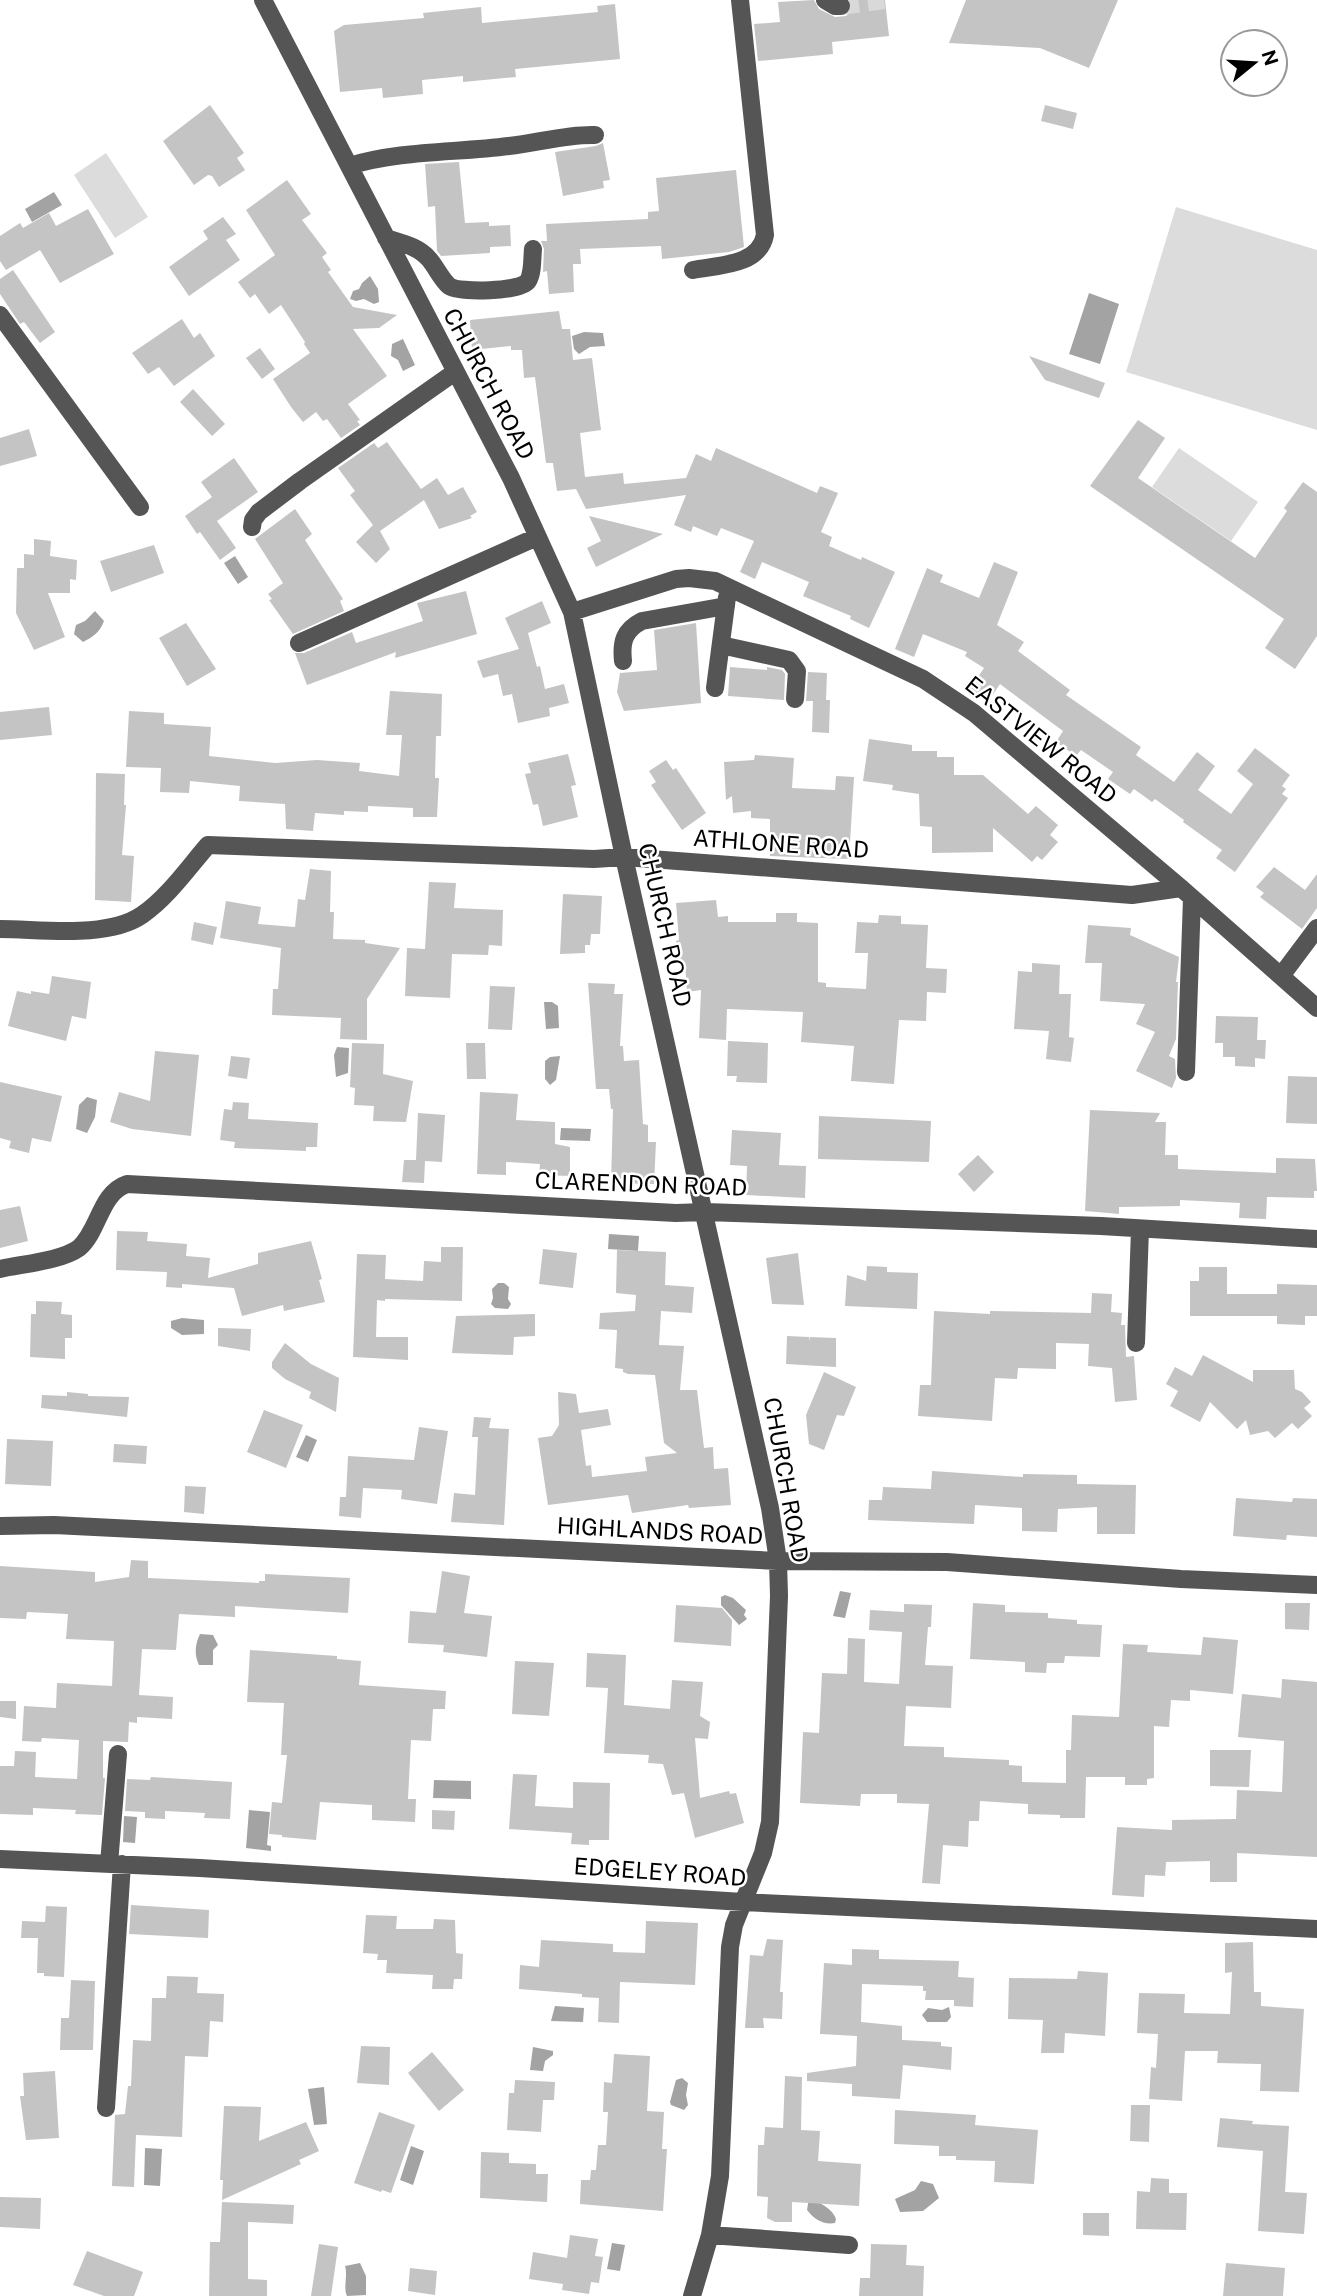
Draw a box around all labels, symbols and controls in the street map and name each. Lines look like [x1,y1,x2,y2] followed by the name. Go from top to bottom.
[1219,28,1289,98] north arrow
[1257,47,1283,68] text: N
[438,303,541,464] street label: CHURCH ROAD
[960,670,1123,809] street label: EASTVIEW ROAD
[692,824,870,863] street label: ATHLONE ROAD
[633,840,697,1010] street label: CHURCH ROAD
[534,1166,748,1201] street label: CLARENDON ROAD
[759,1395,814,1565] street label: CHURCH ROAD
[556,1512,764,1549] street label: HIGHLANDS ROAD
[573,1852,747,1891] street label: EDGELEY ROAD

